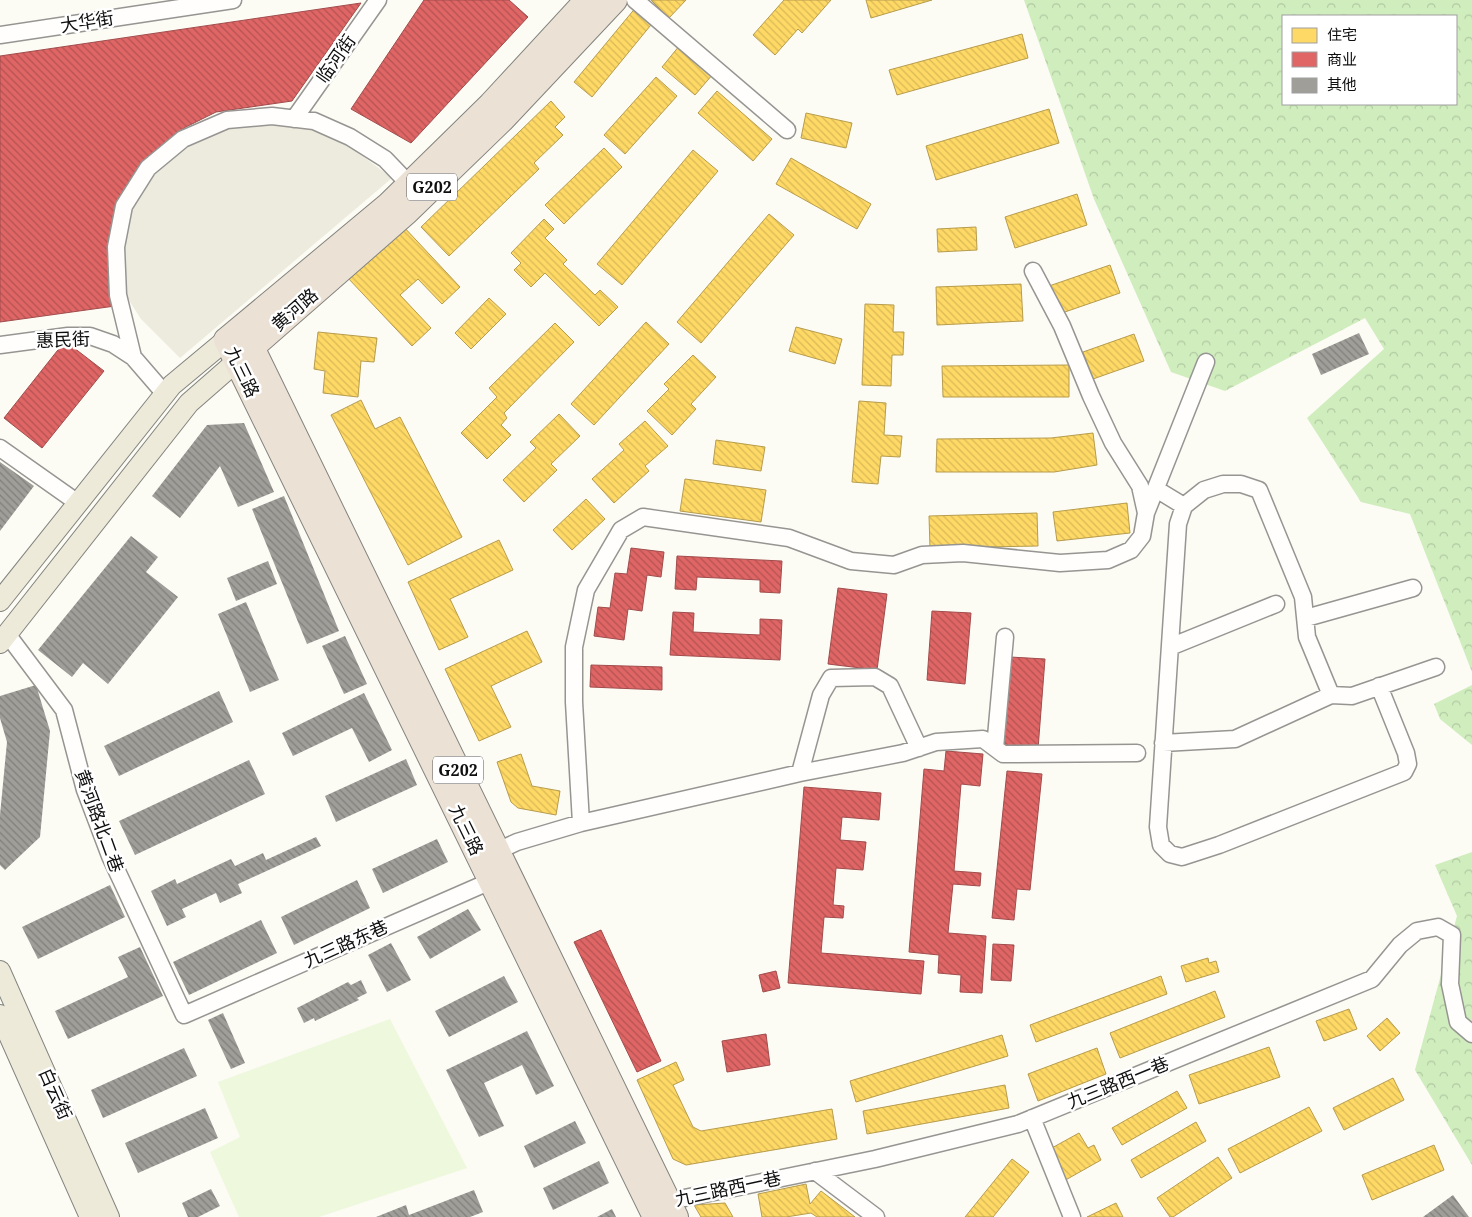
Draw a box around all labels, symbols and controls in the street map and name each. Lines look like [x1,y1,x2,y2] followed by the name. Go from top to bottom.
[58,5,115,37] street label: 大华街
[1282,15,1457,105] legend
[1327,24,1357,44] text: 住宅
[310,29,360,87] street label: 临河街
[1327,49,1357,69] text: 商业
[1327,74,1357,94] text: 其他
[407,173,457,200] road number: G202
[266,282,323,336] street label: 黄河路
[36,326,90,352] street label: 惠民街
[220,342,266,401] street label: 九三路
[433,756,483,784] road number: G202
[70,766,130,876] street label: 黄河路北二巷
[444,800,490,859] street label: 九三路
[300,914,392,972] street label: 九三路东巷
[1063,1051,1172,1113] street label: 九三路西一巷
[34,1064,78,1123] street label: 白云街
[672,1165,783,1211] street label: 九三路西一巷

